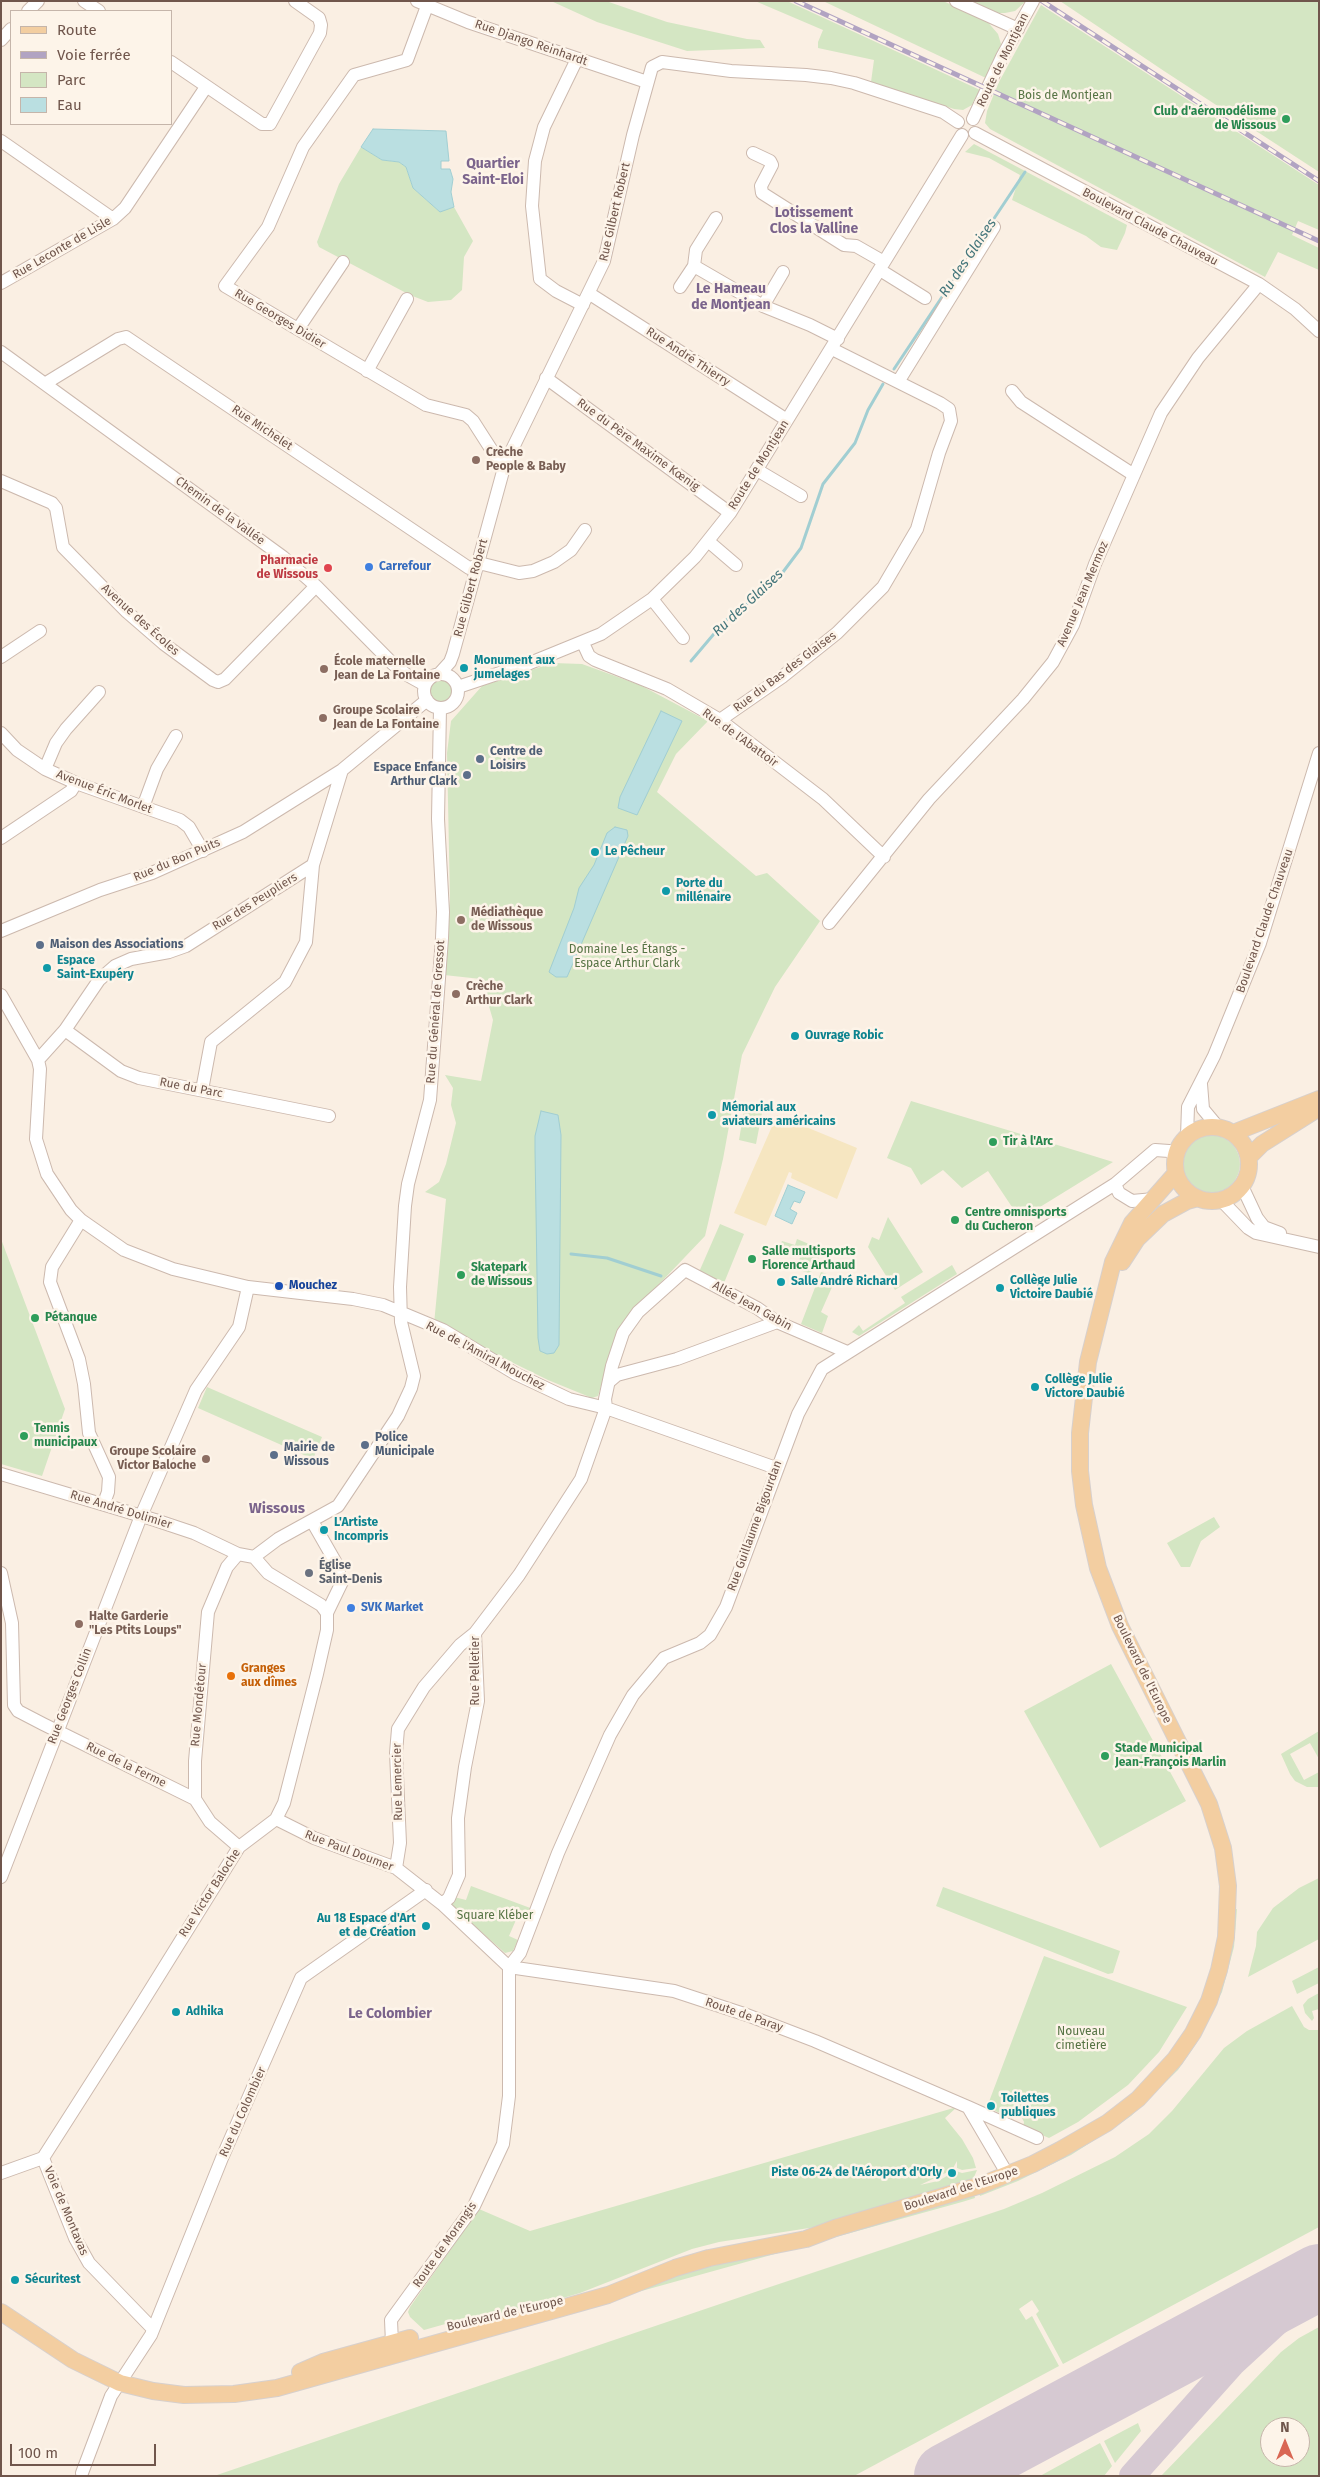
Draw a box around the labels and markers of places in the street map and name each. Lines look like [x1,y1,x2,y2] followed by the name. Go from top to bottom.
[1154,105,1276,133] place label: Club d'aéromodélisme de Wissous
[1280,113,1292,125] marker: Club d'aéromodélisme de Wissous
[486,446,566,474] place label: Crèche People & Baby
[470,454,482,466] marker: Crèche People & Baby
[257,554,318,582] place label: Pharmacie de Wissous
[379,560,431,574] place label: Carrefour
[363,561,375,573] marker: Carrefour
[322,562,334,574] marker: Pharmacie de Wissous
[474,654,555,682] place label: Monument aux jumelages
[334,655,440,683] place label: École maternelle Jean de La Fontaine
[458,662,470,674] marker: Monument aux jumelages
[318,663,330,675] marker: École maternelle Jean de La Fontaine
[333,704,439,732] place label: Groupe Scolaire Jean de La Fontaine
[317,712,329,724] marker: Groupe Scolaire Jean de La Fontaine
[490,745,543,773] place label: Centre de Loisirs
[474,753,486,765] marker: Centre de Loisirs
[374,761,457,789] place label: Espace Enfance Arthur Clark
[461,769,473,781] marker: Espace Enfance Arthur Clark
[605,845,665,859] place label: Le Pêcheur
[589,846,601,858] marker: Le Pêcheur
[676,877,731,905] place label: Porte du millénaire
[660,885,672,897] marker: Porte du millénaire
[471,906,543,934] place label: Médiathèque de Wissous
[455,914,467,926] marker: Médiathèque de Wissous
[50,938,183,952] place label: Maison des Associations
[34,939,46,951] marker: Maison des Associations
[57,954,134,982] place label: Espace Saint-Exupéry
[41,962,53,974] marker: Espace Saint-Exupéry
[466,980,532,1008] place label: Crèche Arthur Clark
[450,988,462,1000] marker: Crèche Arthur Clark
[805,1029,884,1043] place label: Ouvrage Robic
[789,1030,801,1042] marker: Ouvrage Robic
[722,1101,836,1129] place label: Mémorial aux aviateurs américains
[706,1109,718,1121] marker: Mémorial aux aviateurs américains
[1003,1135,1053,1149] place label: Tir à l'Arc
[987,1136,999,1148] marker: Tir à l'Arc
[965,1206,1066,1234] place label: Centre omnisports du Cucheron
[949,1214,961,1226] marker: Centre omnisports du Cucheron
[762,1245,856,1273] place label: Salle multisports Florence Arthaud
[746,1253,758,1265] marker: Salle multisports Florence Arthaud
[471,1261,532,1289] place label: Skatepark de Wissous
[455,1269,467,1281] marker: Skatepark de Wissous
[1010,1274,1093,1302] place label: Collège Julie Victoire Daubié
[791,1275,898,1289] place label: Salle André Richard
[775,1276,787,1288] marker: Salle André Richard
[289,1279,337,1293] place label: Mouchez
[273,1280,285,1292] marker: Mouchez
[994,1282,1006,1294] marker: Collège Julie Victoire Daubié
[45,1311,97,1325] place label: Pétanque
[29,1312,41,1324] marker: Pétanque
[1045,1373,1125,1401] place label: Collège Julie Victore Daubié
[1029,1381,1041,1393] marker: Collège Julie Victore Daubié
[34,1422,97,1450] place label: Tennis municipaux
[18,1430,30,1442] marker: Tennis municipaux
[375,1431,434,1459] place label: Police Municipale
[359,1439,371,1451] marker: Police Municipale
[284,1441,335,1469] place label: Mairie de Wissous
[109,1445,196,1473] place label: Groupe Scolaire Victor Baloche
[268,1449,280,1461] marker: Mairie de Wissous
[200,1453,212,1465] marker: Groupe Scolaire Victor Baloche
[334,1516,388,1544] place label: L'Artiste Incompris
[318,1524,330,1536] marker: L'Artiste Incompris
[319,1559,382,1587] place label: Église Saint-Denis
[303,1567,315,1579] marker: Église Saint-Denis
[361,1601,423,1615] place label: SVK Market
[345,1602,357,1614] marker: SVK Market
[89,1610,182,1638] place label: Halte Garderie "Les Ptits Loups"
[73,1618,85,1630] marker: Halte Garderie "Les Ptits Loups"
[241,1662,297,1690] place label: Granges aux dîmes
[225,1670,237,1682] marker: Granges aux dîmes
[1115,1742,1226,1770] place label: Stade Municipal Jean-François Marlin
[1099,1750,1111,1762] marker: Stade Municipal Jean-François Marlin
[317,1912,416,1940] place label: Au 18 Espace d'Art et de Création
[420,1920,432,1932] marker: Au 18 Espace d'Art et de Création
[186,2005,224,2019] place label: Adhika
[170,2006,182,2018] marker: Adhika
[1001,2092,1056,2120] place label: Toilettes publiques
[985,2100,997,2112] marker: Toilettes publiques
[771,2166,942,2180] place label: Piste 06-24 de l'Aéroport d'Orly
[946,2167,958,2179] marker: Piste 06-24 de l'Aéroport d'Orly
[25,2273,81,2287] place label: Sécuritest
[9,2274,21,2286] marker: Sécuritest

